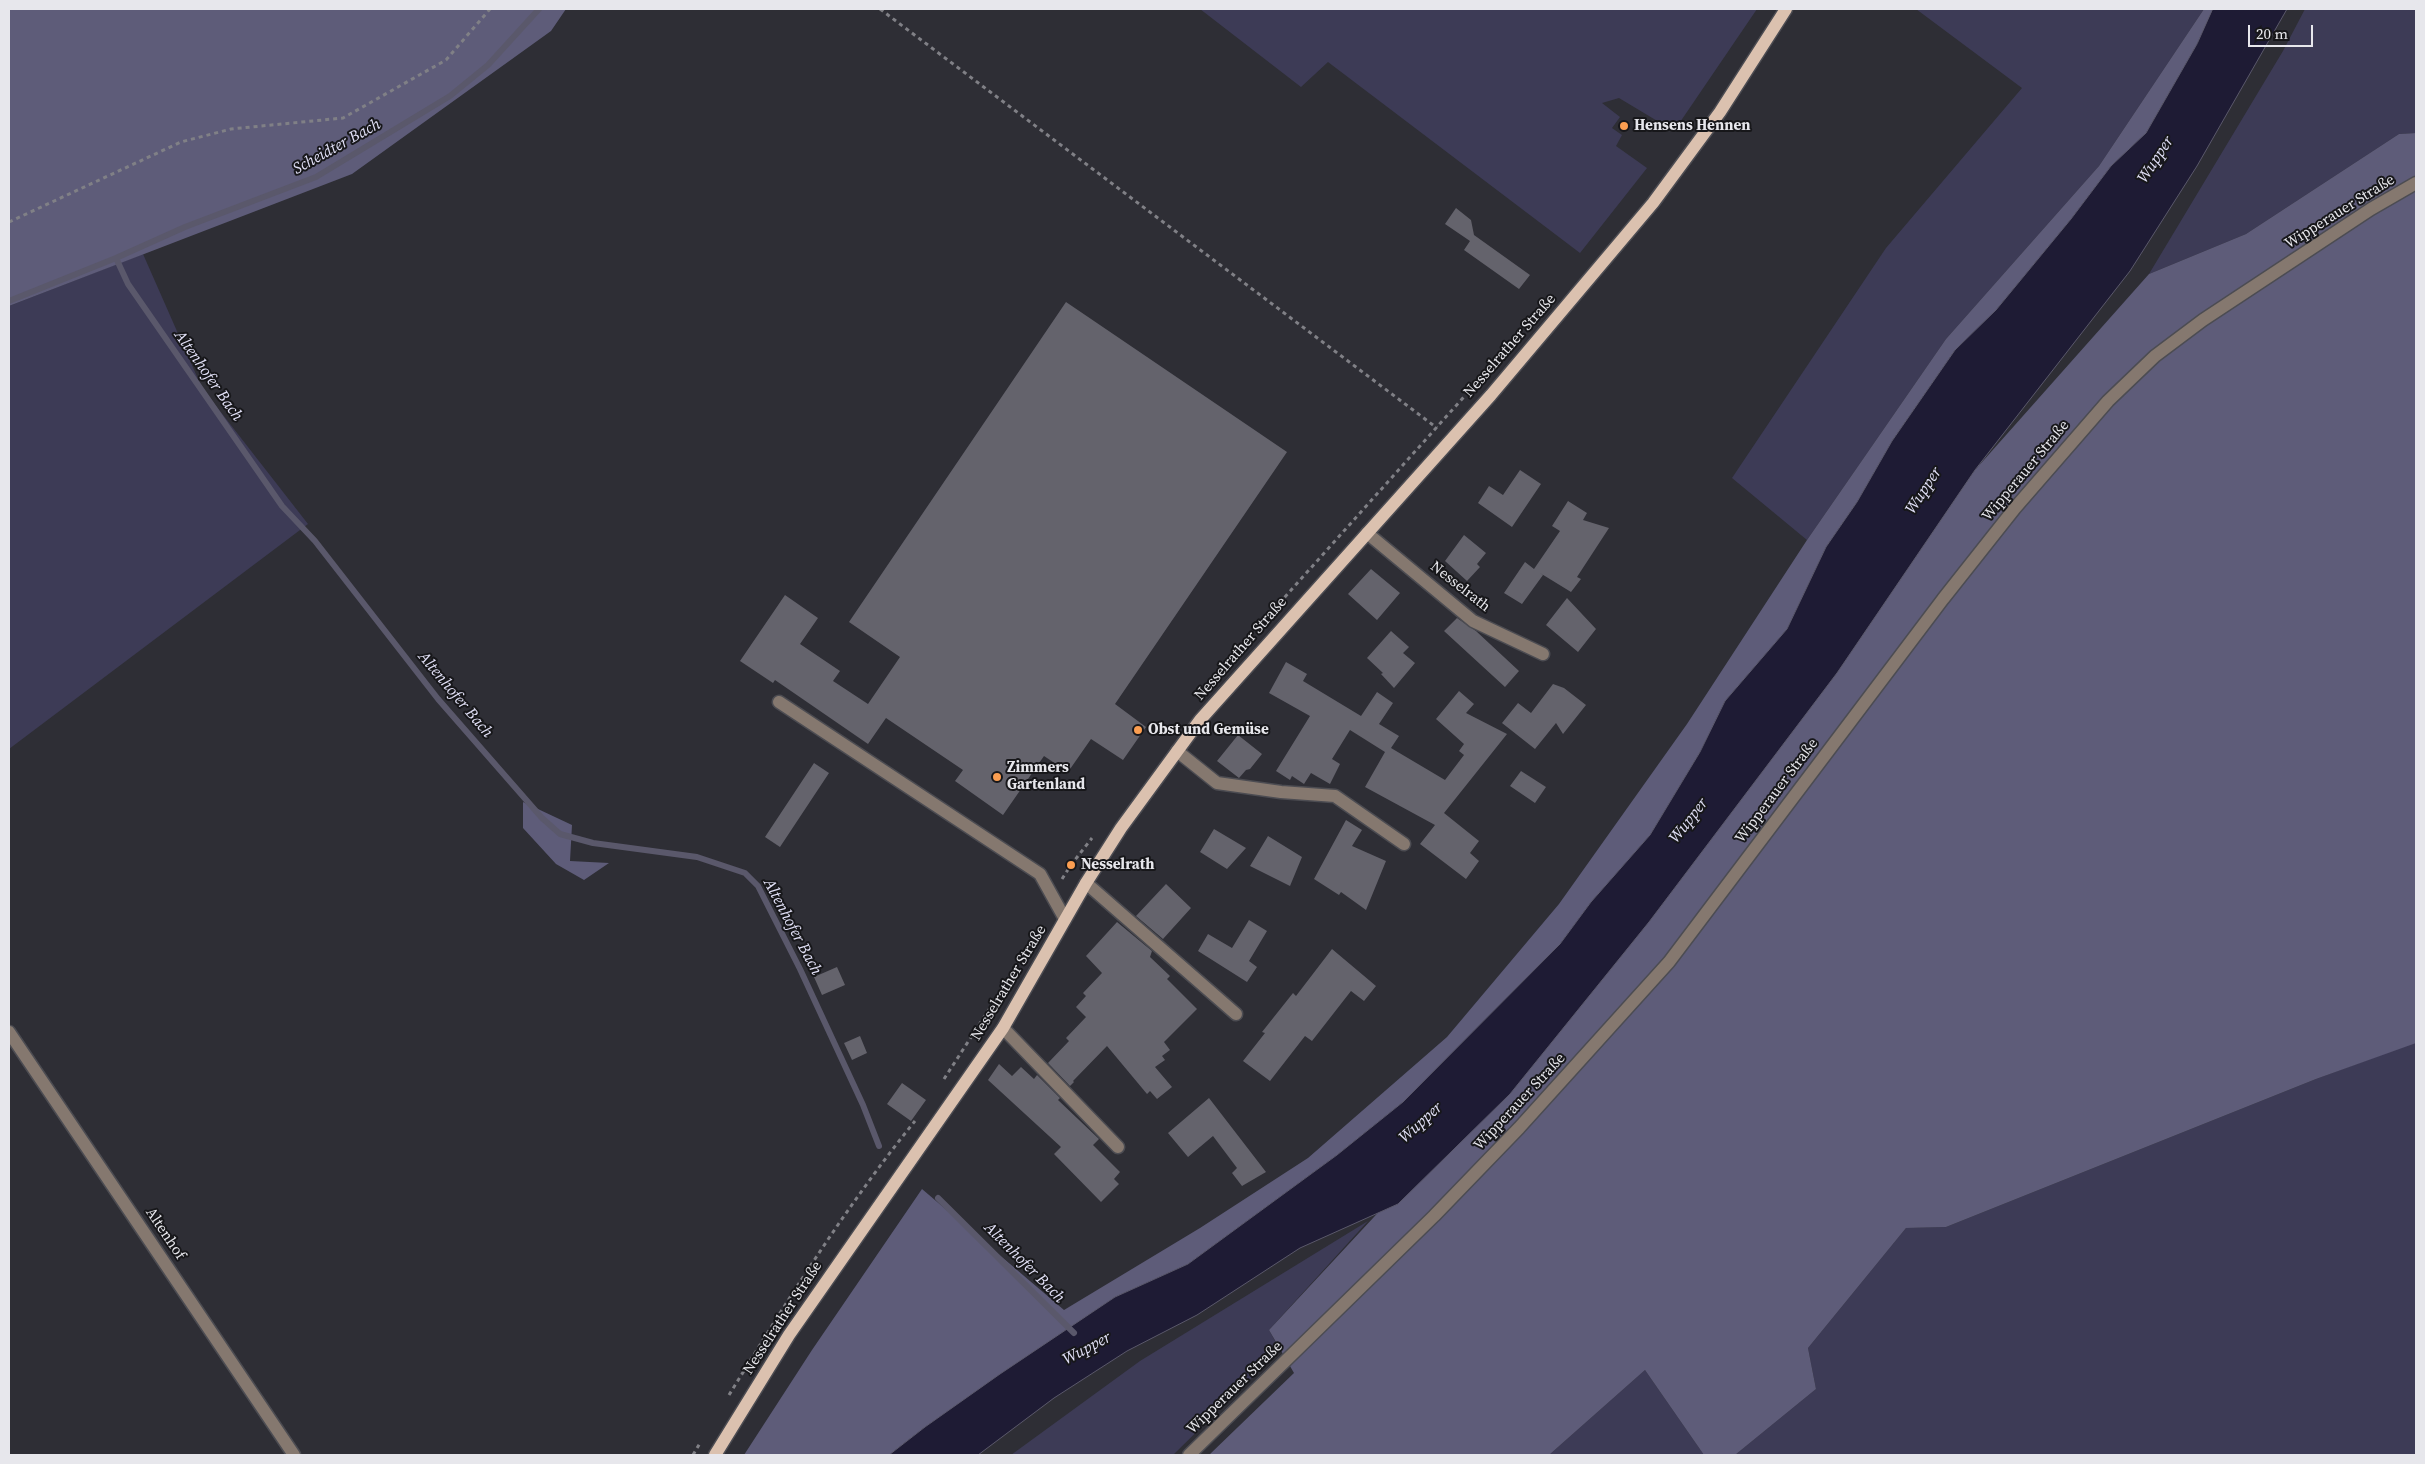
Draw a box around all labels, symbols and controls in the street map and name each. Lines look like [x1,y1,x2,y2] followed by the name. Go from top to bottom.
[2250,15,2315,47] scale bar
[2256,23,2288,44] text: 20 m
[290,115,384,179] water label: Scheidter Bach
[1634,117,1750,135] place label: Hensens Hennen
[1618,120,1630,132] marker: Hensens Hennen
[2134,133,2178,187] water label: Wupper
[2282,171,2398,253] street label: Wipperauer Straße
[1460,290,1560,402] street label: Nesselrather Straße
[170,327,246,425] water label: Altenhofer Bach
[1979,417,2073,525] street label: Wipperauer Straße
[1902,464,1946,518] water label: Wupper
[1426,558,1494,616] street label: Nesselrath
[1191,593,1291,705] street label: Nesselrather Straße
[413,648,497,742] water label: Altenhofer Bach
[1148,721,1269,739] place label: Obst und Gemüse
[1132,724,1144,736] marker: Obst und Gemüse
[1732,735,1822,847] street label: Wipperauer Straße
[1007,759,1085,794] place label: Zimmers Gartenland
[991,771,1003,783] marker: Zimmers Gartenland
[1665,795,1713,847] water label: Wupper
[1081,856,1154,874] place label: Nesselrath
[1065,859,1077,871] marker: Nesselrath
[759,875,825,979] water label: Altenhofer Bach
[967,922,1051,1044] street label: Nesselrather Straße
[1470,1050,1570,1154] street label: Wipperauer Straße
[1395,1098,1447,1148] water label: Wupper
[141,1205,189,1263] street label: Altenhof
[980,1219,1068,1307] water label: Altenhofer Bach
[740,1258,826,1378] street label: Nesselrather Straße
[1060,1328,1114,1370] water label: Wupper
[1183,1338,1287,1438] street label: Wipperauer Straße

